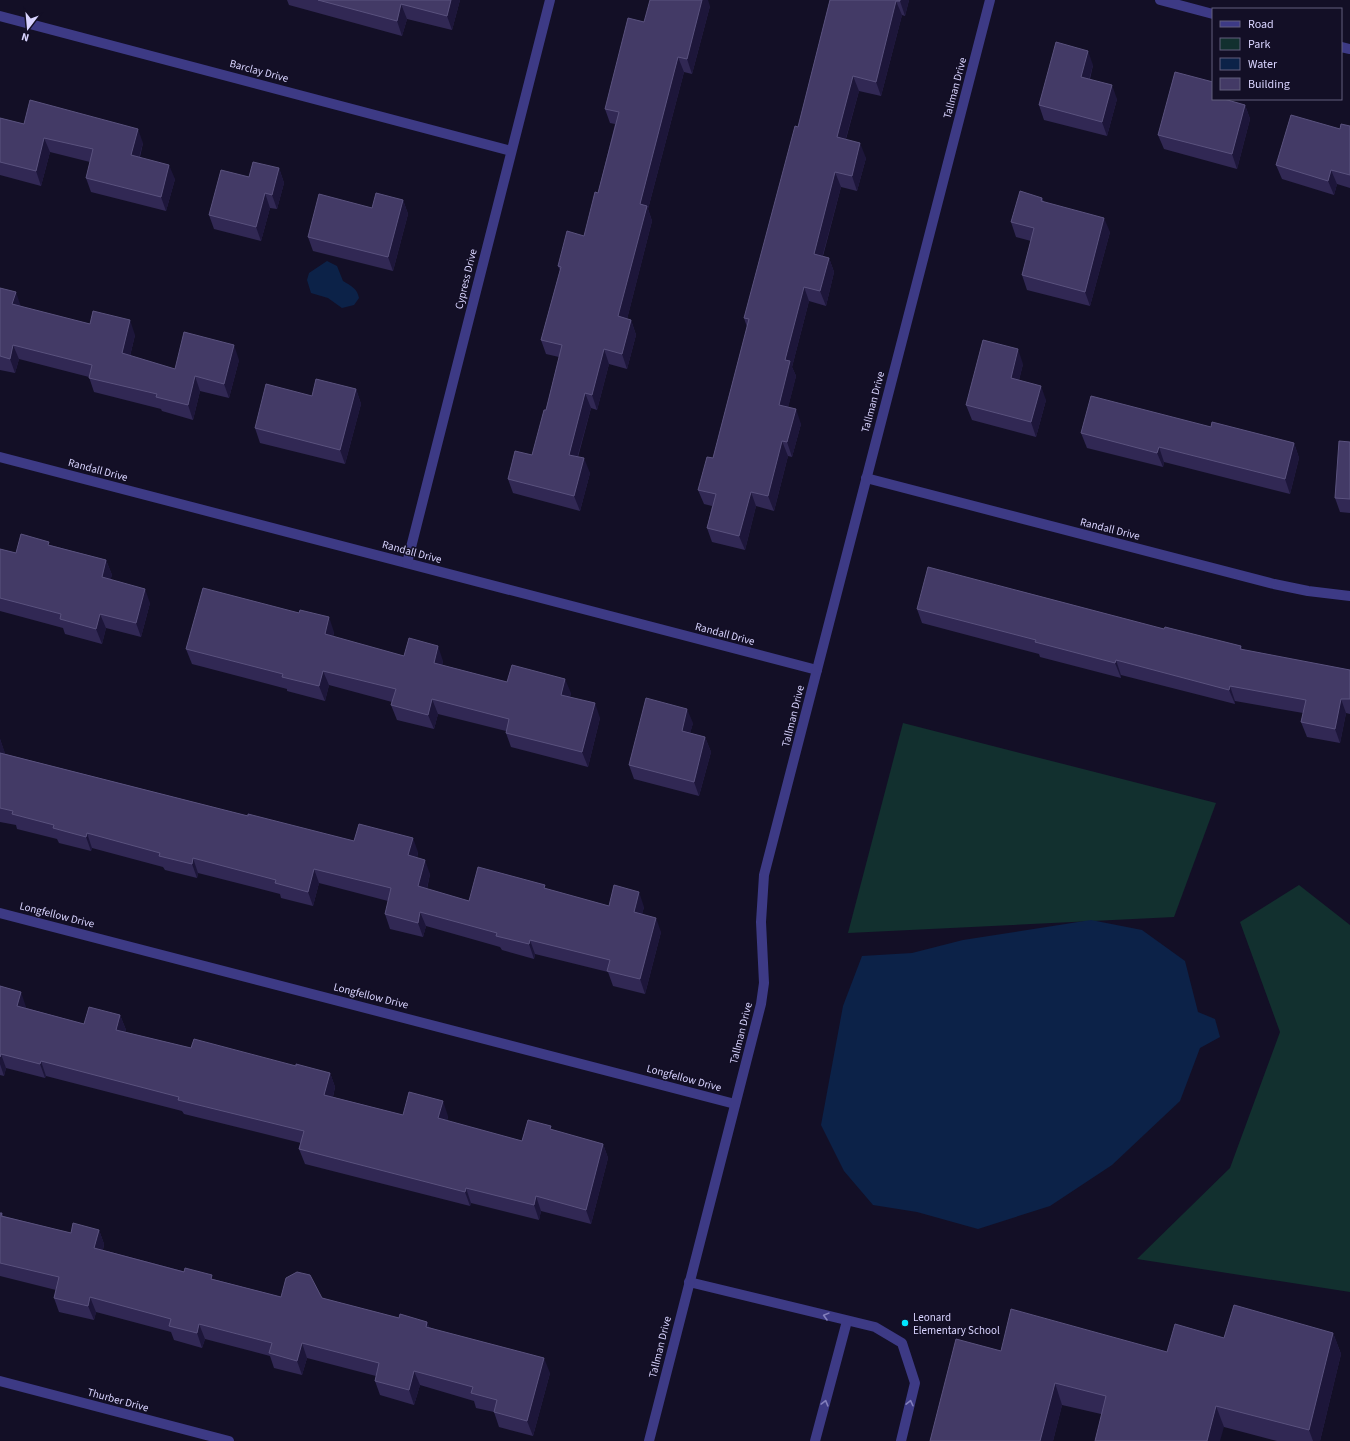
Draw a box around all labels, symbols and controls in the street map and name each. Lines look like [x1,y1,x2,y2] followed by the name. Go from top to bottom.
[8,8,48,48] north arrow
[1212,8,1342,100] legend
[1248,16,1274,33] text: Road
[20,29,31,45] text: N
[1248,36,1270,53] text: Park
[940,55,971,120] street label: Tallman Drive
[228,56,291,86] street label: Barclay Drive
[1248,56,1278,73] text: Water
[1248,76,1290,93] text: Building
[451,247,481,311] street label: Cypress Drive
[858,369,889,434] street label: Tallman Drive
[67,455,130,485] street label: Randall Drive
[1079,514,1142,544] street label: Randall Drive
[381,537,444,567] street label: Randall Drive
[694,619,757,649] street label: Randall Drive
[778,683,808,748] street label: Tallman Drive
[18,898,97,932] street label: Longfellow Drive
[332,979,411,1013] street label: Longfellow Drive
[726,1000,756,1065] street label: Tallman Drive
[645,1061,724,1095] street label: Longfellow Drive
[913,1310,1000,1338] place label: Leonard Elementary School
[823,1312,830,1320] one-way arrow
[645,1314,675,1379] street label: Tallman Drive
[900,1318,910,1328] marker: Leonard Elementary School
[86,1385,151,1416] street label: Thurber Drive
[820,1400,829,1407] one-way arrow
[906,1400,914,1406] one-way arrow

